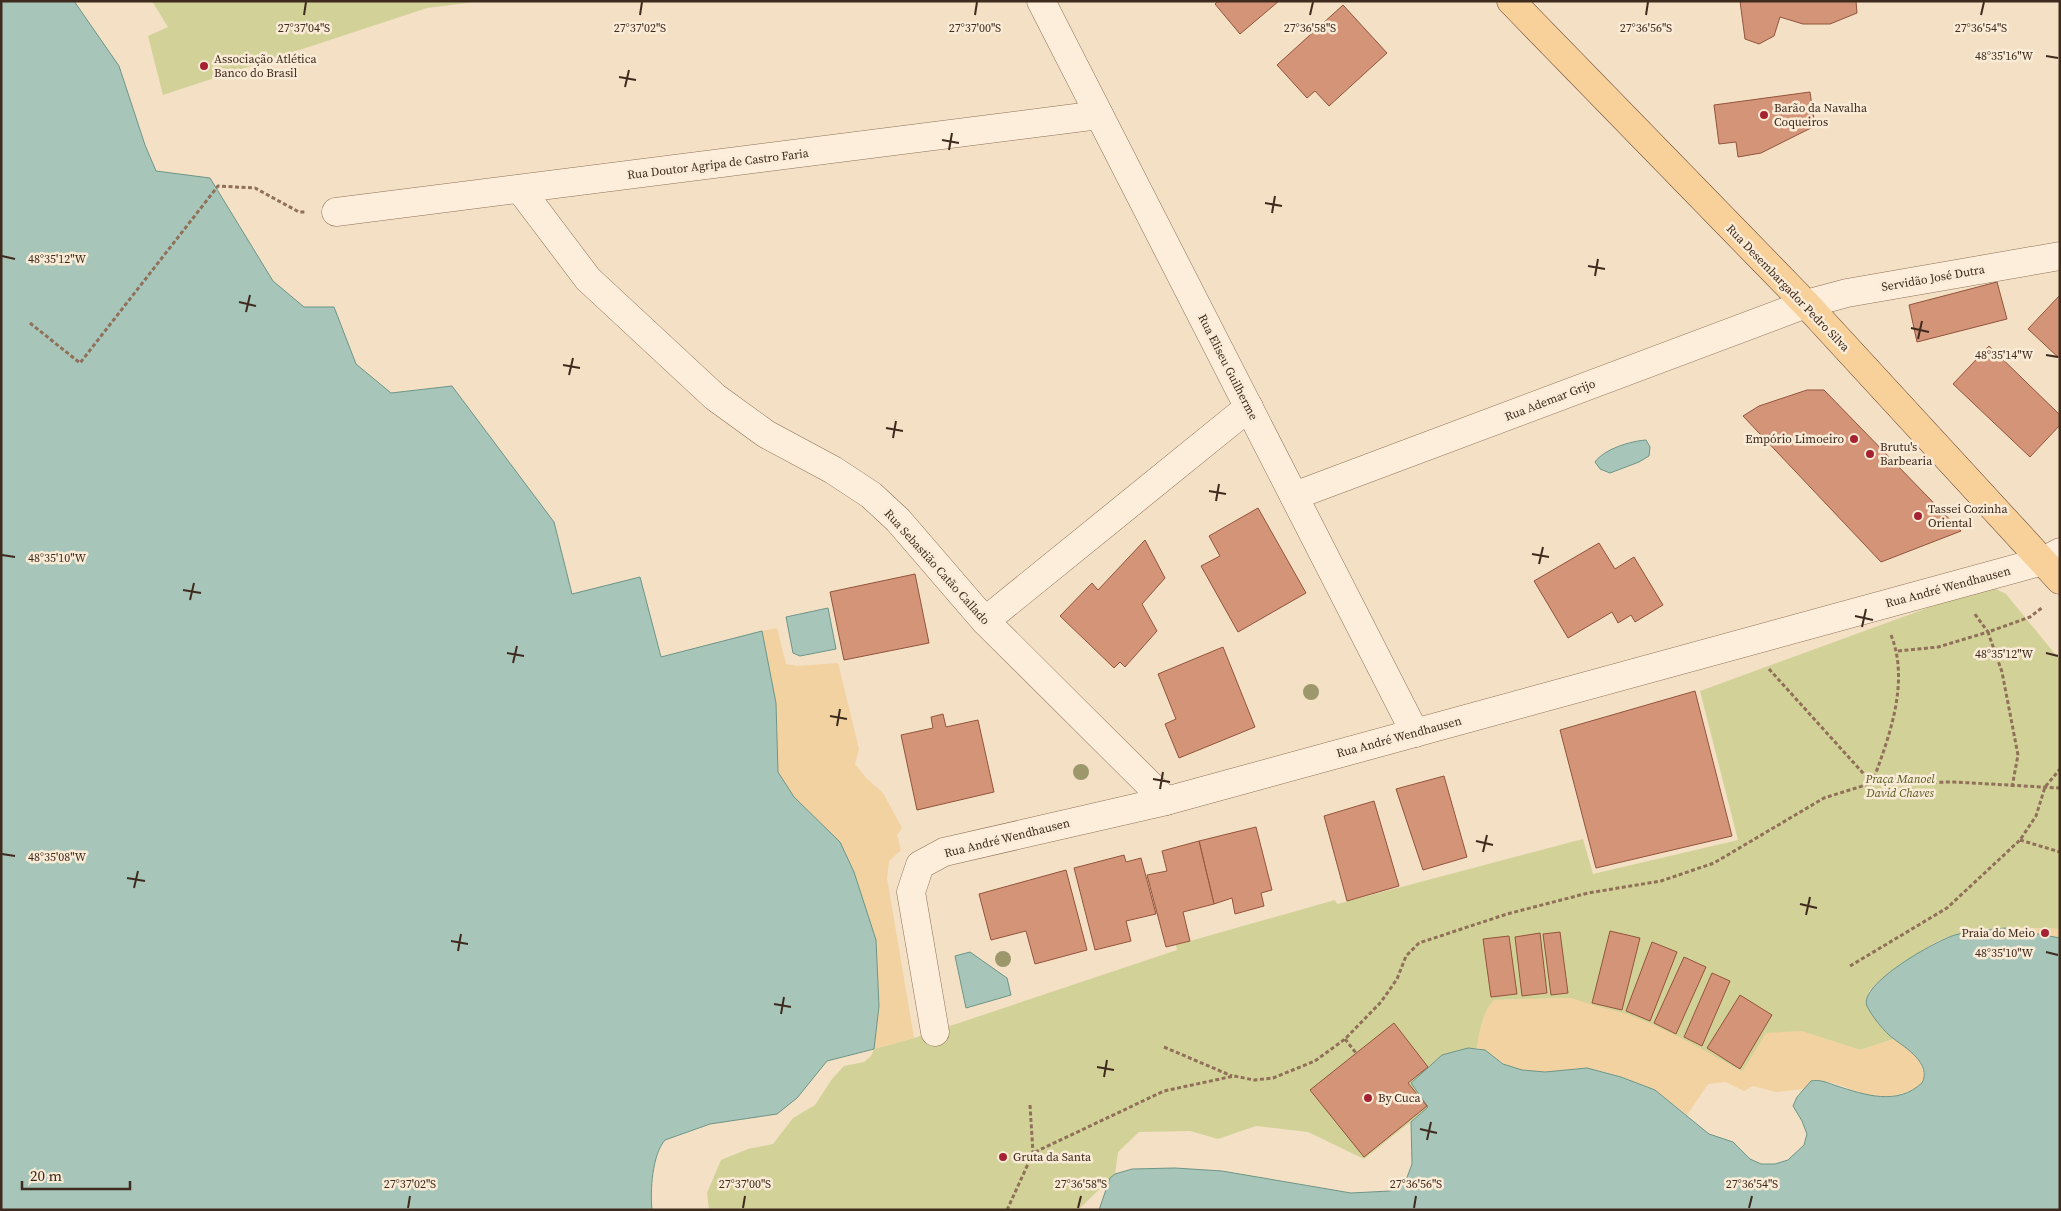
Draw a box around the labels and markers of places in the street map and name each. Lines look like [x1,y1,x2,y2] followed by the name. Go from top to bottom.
[214,51,318,81] place label: Associação Atlética Banco do Brasil
[198,60,210,72] marker: Associação Atlética Banco do Brasil
[1774,100,1868,130] place label: Barão da Navalha Coqueiros
[1758,109,1770,121] marker: Barão da Navalha Coqueiros
[1745,431,1844,447] place label: Empório Limoeiro
[1848,433,1860,445] marker: Empório Limoeiro
[1880,439,1933,469] place label: Brutu's Barbearia
[1864,448,1876,460] marker: Brutu's Barbearia
[1928,501,2008,531] place label: Tassei Cozinha Oriental
[1912,510,1924,522] marker: Tassei Cozinha Oriental
[1961,925,2035,941] place label: Praia do Meio
[2039,927,2051,939] marker: Praia do Meio
[1378,1090,1422,1106] place label: By Cuca
[1362,1092,1374,1104] marker: By Cuca
[1013,1149,1092,1165] place label: Gruta da Santa
[997,1151,1009,1163] marker: Gruta da Santa

